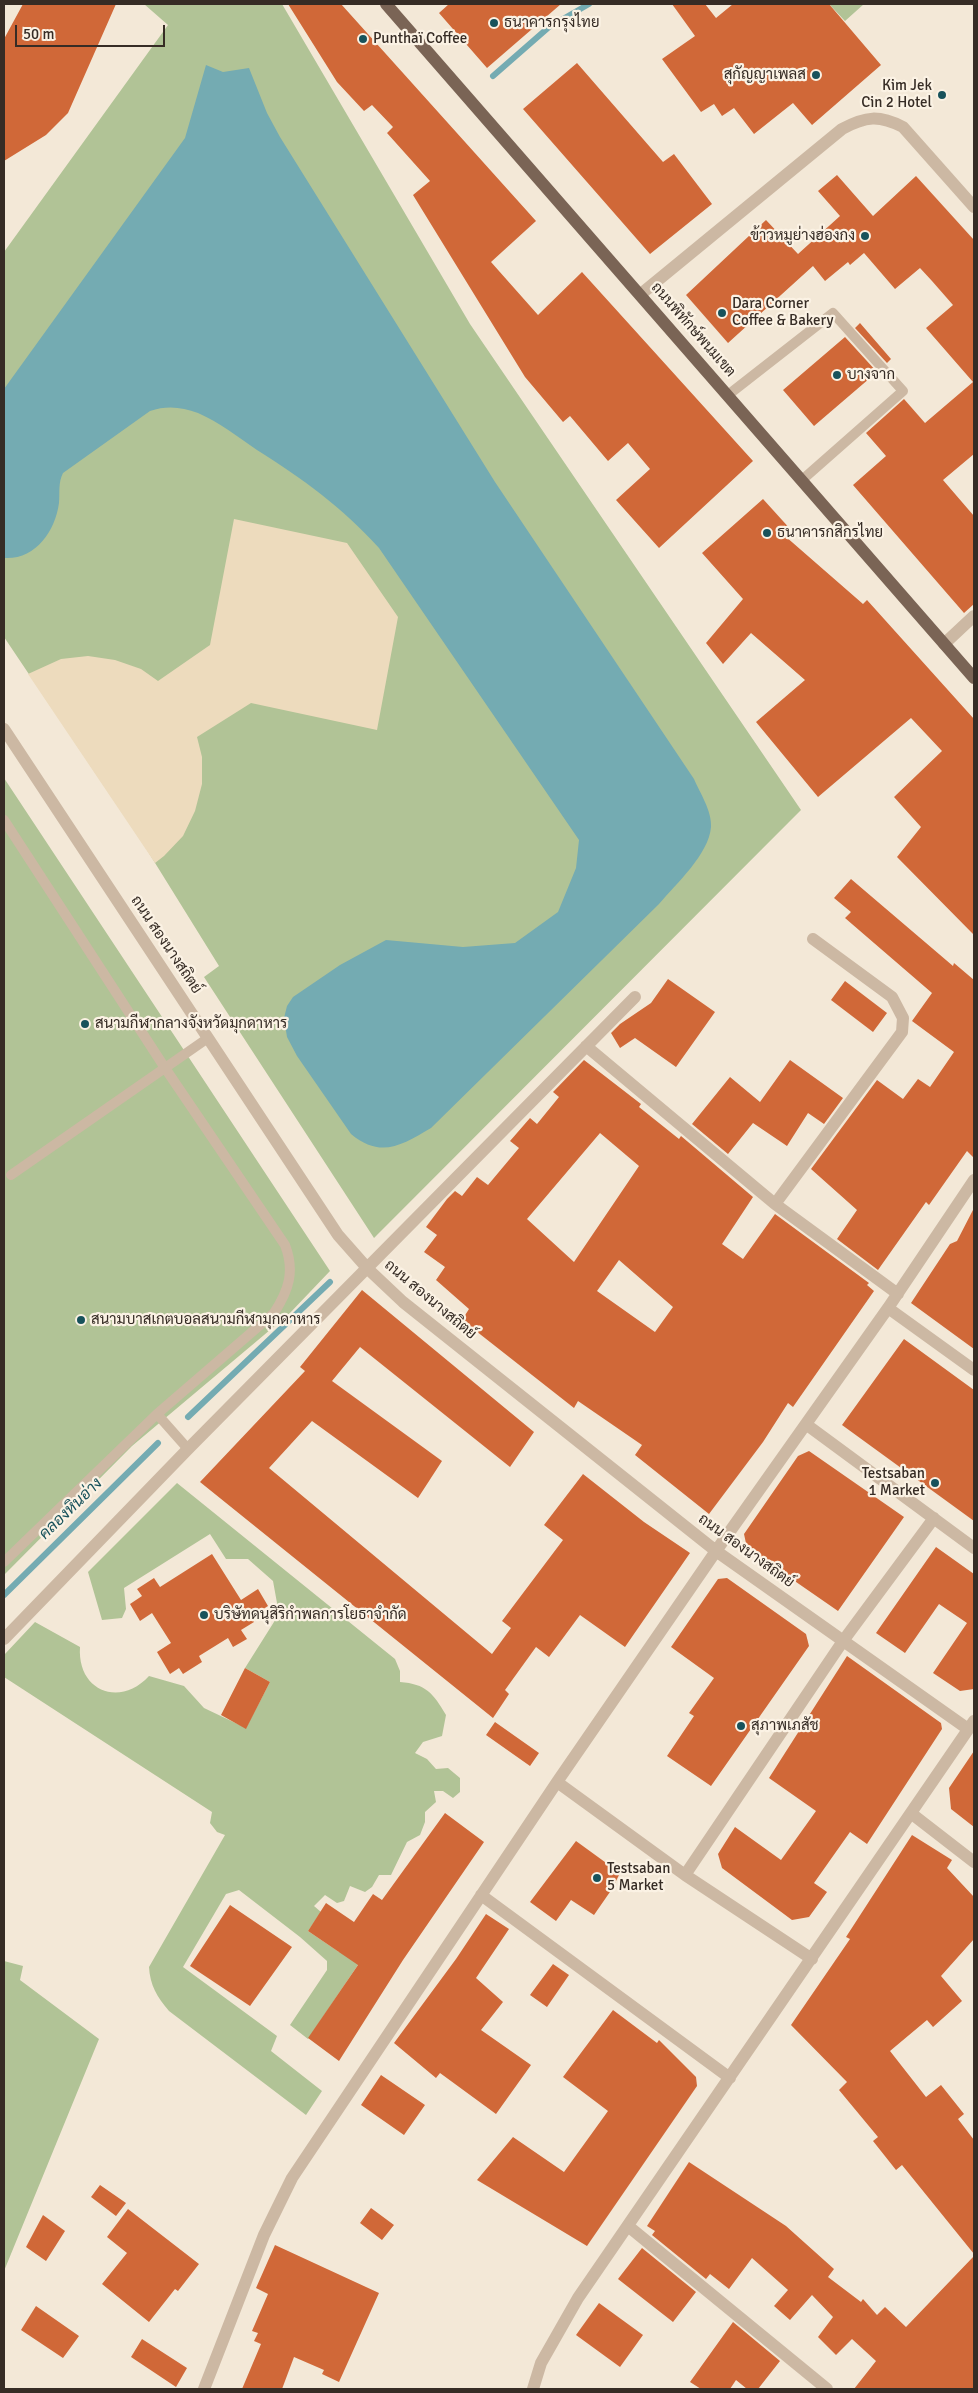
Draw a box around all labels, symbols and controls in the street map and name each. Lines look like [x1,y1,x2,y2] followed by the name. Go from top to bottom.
[504,14,600,32] place label: ธนาคารกรุงไทย
[18,15,168,47] scale bar
[488,17,500,29] marker: ธนาคารกรุงไทย
[23,25,54,43] text: 50 m
[373,30,467,48] place label: Punthaï Coffee
[357,33,369,45] marker: Punthaï Coffee
[724,66,806,84] place label: สุกัญญาเพลส
[810,69,822,81] marker: สุกัญญาเพลส
[861,77,932,112] place label: Kim Jek Cin 2 Hotel
[936,89,948,101] marker: Kim Jek Cin 2 Hotel
[750,227,855,245] place label: ข้าวหมูย่างฮ่องกง
[859,230,871,242] marker: ข้าวหมูย่างฮ่องกง
[647,279,739,381] street label: ถนนพิทักษ์พนมเขต
[732,295,833,330] place label: Dara Corner Coffee & Bakery
[716,307,728,319] marker: Dara Corner Coffee & Bakery
[847,366,895,384] place label: บางจาก
[831,369,843,381] marker: บางจาก
[777,524,883,542] place label: ธนาคารกสิกรไทย
[761,527,773,539] marker: ธนาคารกสิกรไทย
[127,893,205,997] street label: ถนน สองนางสถิตย์
[95,1015,287,1033] place label: สนามกีฬากลางจังหวัดมุกดาหาร
[79,1018,91,1030] marker: สนามกีฬากลางจังหวัดมุกดาหาร
[380,1256,480,1344] street label: ถนน สองนางสถิตย์
[91,1311,320,1329] place label: สนามบาสเกตบอลสนามกีฬามุกดาหาร
[75,1314,87,1326] marker: สนามบาสเกตบอลสนามกีฬามุกดาหาร
[862,1465,925,1500] place label: Testsaban 1 Market
[35,1474,107,1544] water label: คลองหินอ่าง
[929,1477,941,1489] marker: Testsaban 1 Market
[695,1510,797,1592] street label: ถนน สองนางสถิตย์
[214,1606,407,1624] place label: บริษัทดนุสิริกำพลการโยธาจำกัด
[198,1609,210,1621] marker: บริษัทดนุสิริกำพลการโยธาจำกัด
[751,1717,819,1735] place label: สุภาพเภสัช
[735,1720,747,1732] marker: สุภาพเภสัช
[607,1860,670,1895] place label: Testsaban 5 Market
[591,1872,603,1884] marker: Testsaban 5 Market

